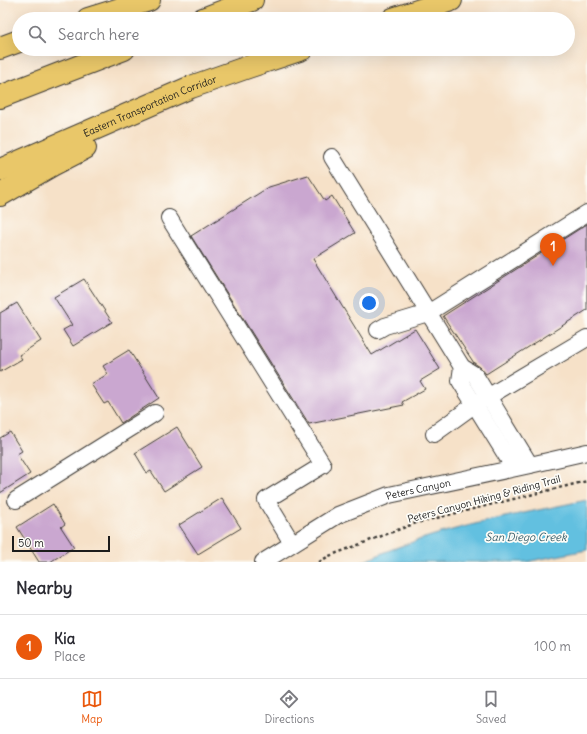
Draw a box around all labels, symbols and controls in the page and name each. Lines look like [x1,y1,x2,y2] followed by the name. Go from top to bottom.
[12,12,575,56] search box
[26,23,48,45] icon: search
[58,25,139,44] text: Search here
[81,72,218,140] street label: Eastern Transportation Corridor
[540,233,566,266] pin: 1
[359,293,379,313] your location
[406,472,562,526] street label: Peters Canyon Hiking & Riding Trail
[384,476,452,502] street label: Peters Canyon
[485,530,568,544] water label: San Diego Creek
[12,534,110,553] scale bar
[18,536,44,550] text: 50 m
[16,577,72,599] text: Nearby
[54,629,75,648] text: Kia
[26,638,32,655] text: 1
[534,638,571,655] text: 100 m
[54,648,85,665] text: Place
[81,688,103,726] tab: Map
[265,688,314,726] tab: Directions
[476,688,506,726] tab: Saved

